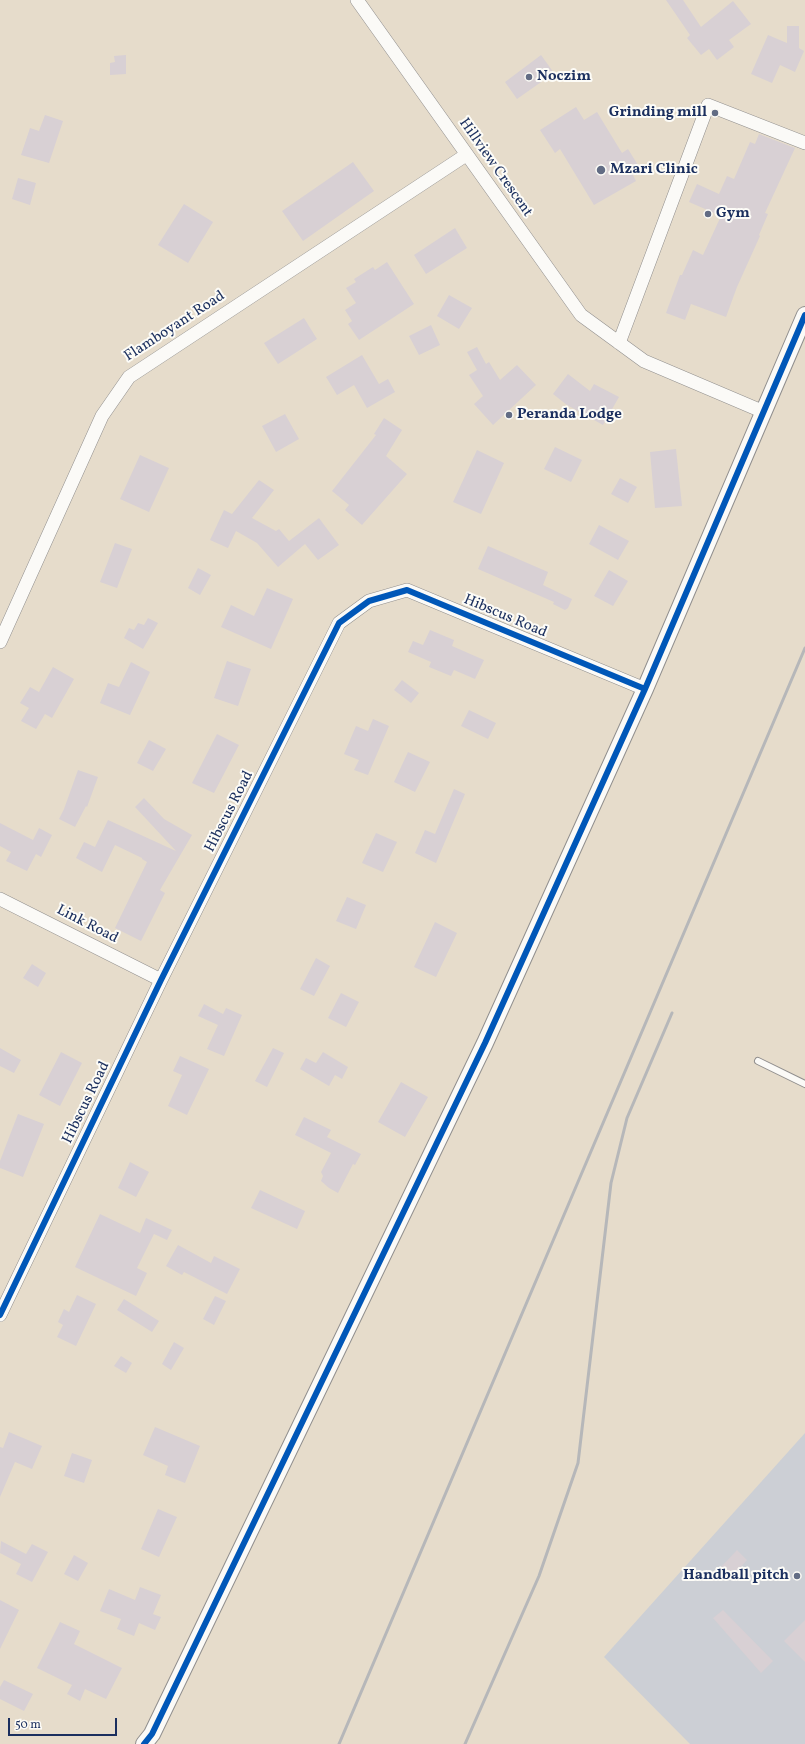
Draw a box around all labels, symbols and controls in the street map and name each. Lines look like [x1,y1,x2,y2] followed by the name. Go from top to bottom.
[537,68,591,86] place label: Noczim
[524,72,534,82] marker: Noczim
[609,104,707,122] place label: Grinding mill
[710,108,720,118] marker: Grinding mill
[454,115,536,221] street label: Hillview Crescent
[610,161,698,179] place label: Mzari Clinic
[595,164,607,176] marker: Mzari Clinic
[716,205,750,223] place label: Gym
[703,209,713,219] marker: Gym
[121,288,229,366] street label: Flamboyant Road
[517,406,622,424] place label: Peranda Lodge
[504,410,514,420] marker: Peranda Lodge
[461,591,549,643] street label: Hibscus Road
[202,768,258,856] street label: Hibscus Road
[53,902,121,948] street label: Link Road
[59,1059,115,1147] street label: Hibscus Road
[683,1567,789,1585] place label: Handball pitch
[792,1571,802,1581] marker: Handball pitch
[10,1710,119,1736] scale bar
[15,1717,41,1733] text: 50 m

